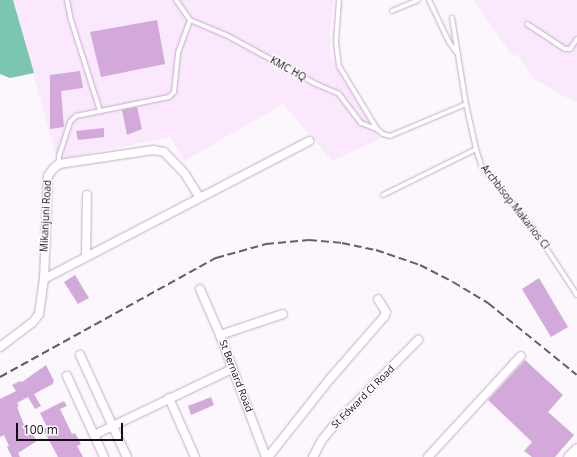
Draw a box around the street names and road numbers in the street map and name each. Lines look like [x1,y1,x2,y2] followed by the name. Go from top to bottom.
[268,54,308,84] street label: KMC HQ
[478,162,552,252] street label: Archbisop Makarios Cl
[38,180,54,252] street label: Mikanjuni Road
[217,338,255,414] street label: St Bernard Road
[329,363,397,431] street label: St Fdward Cl Road

